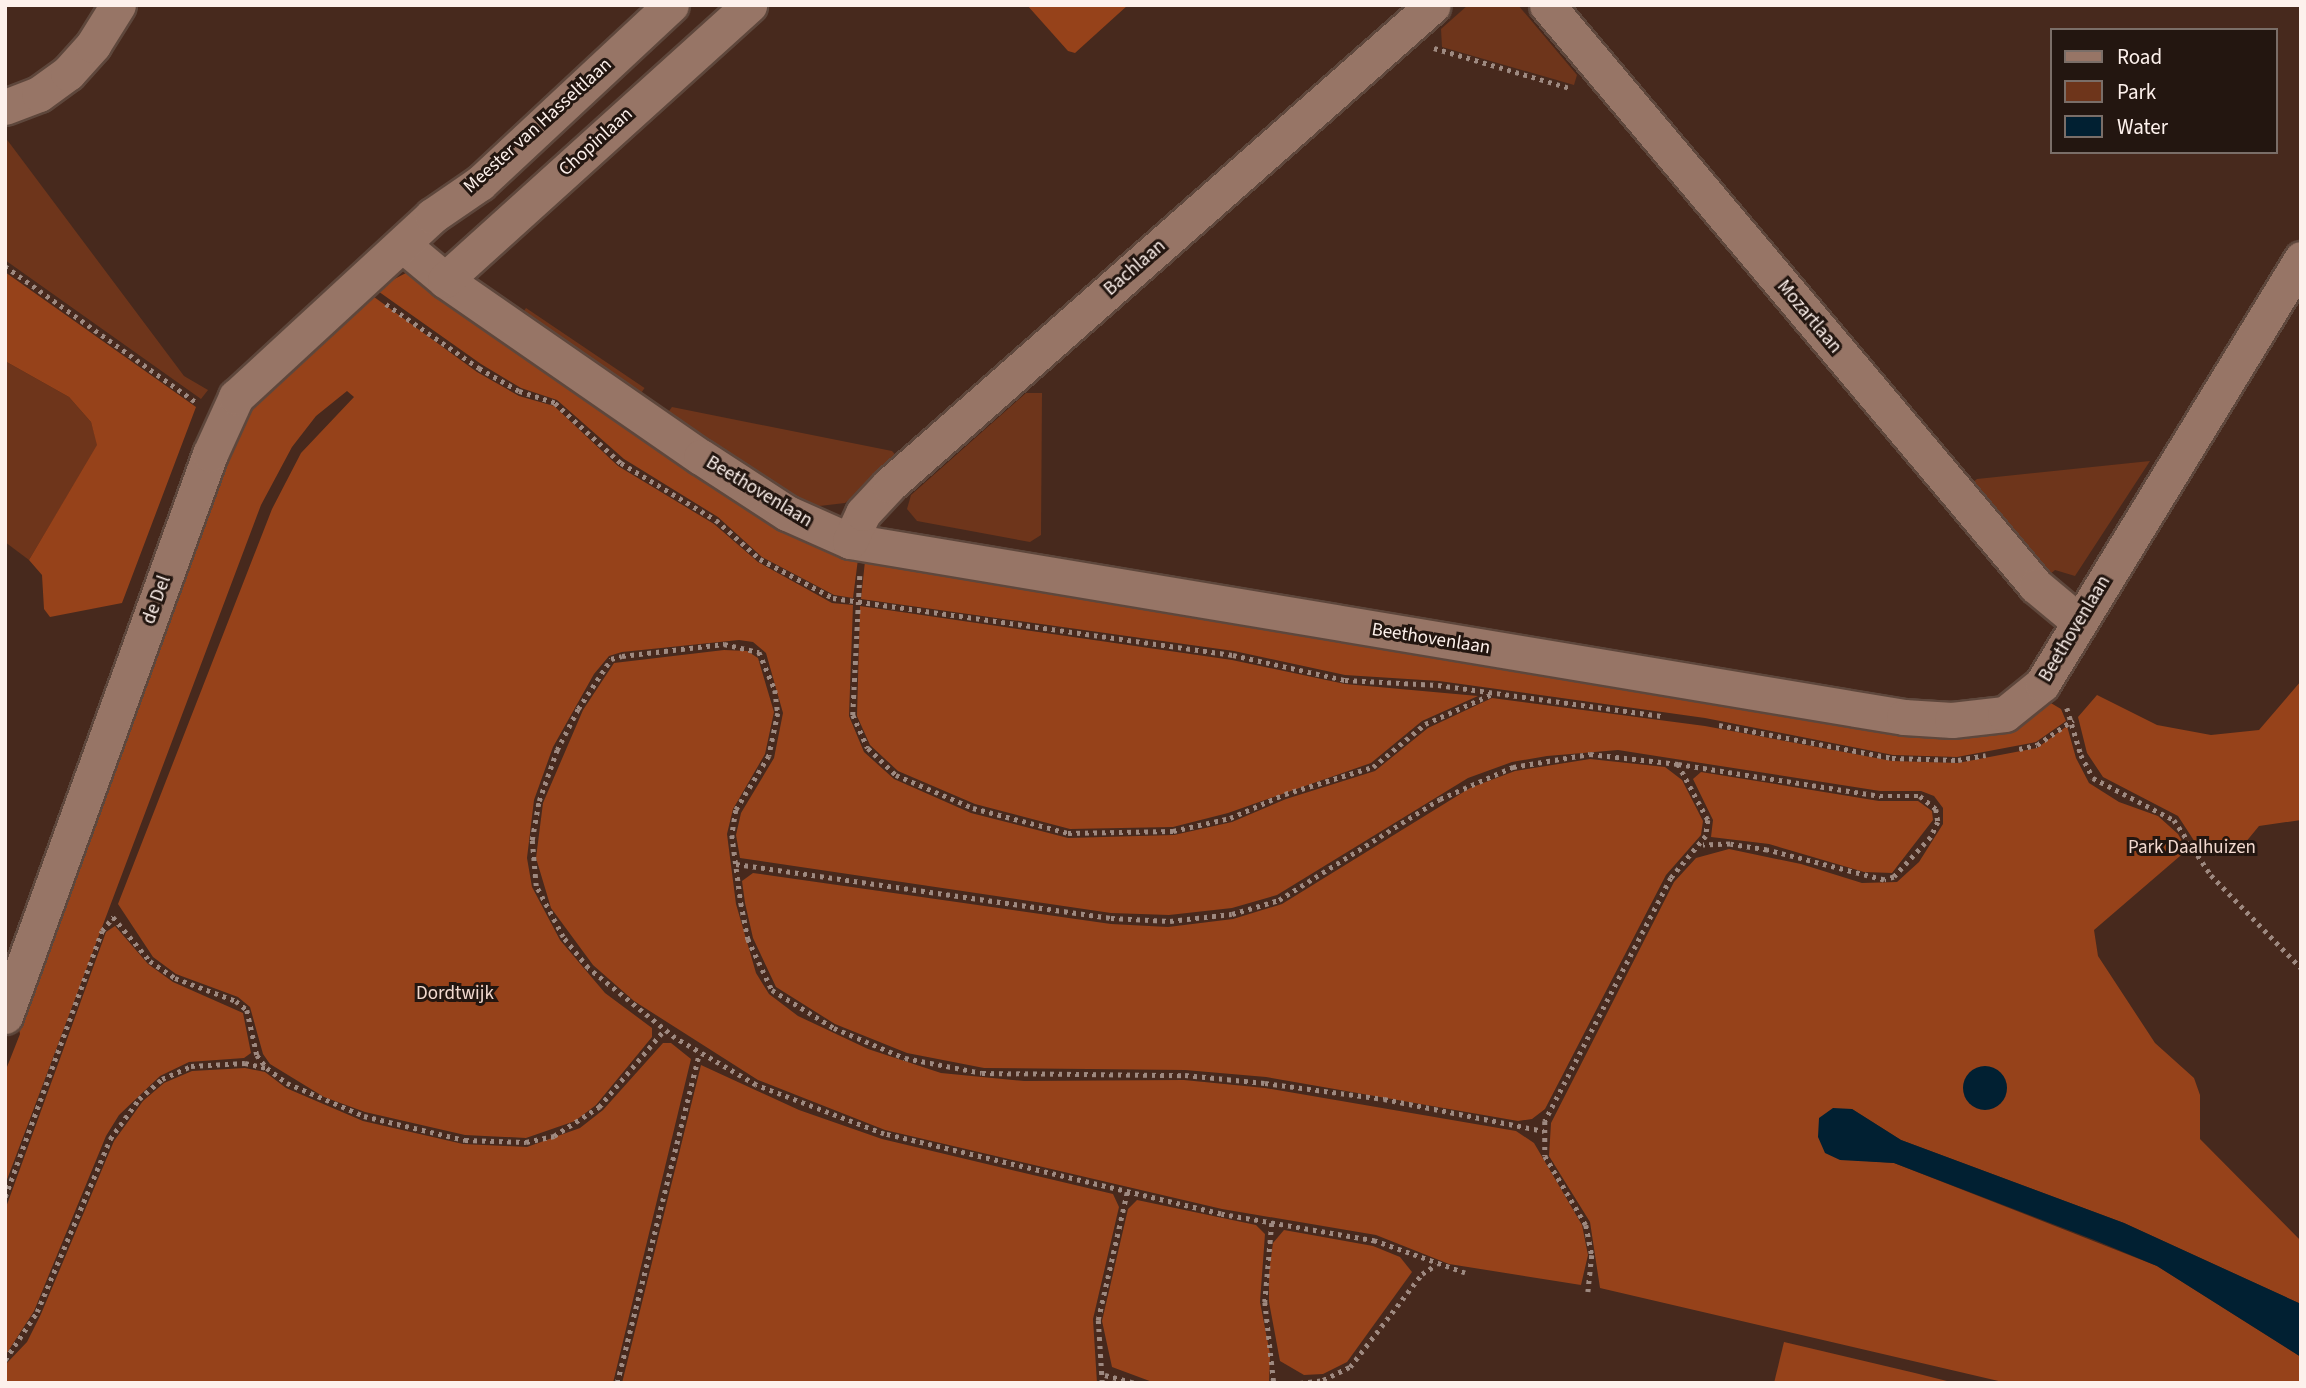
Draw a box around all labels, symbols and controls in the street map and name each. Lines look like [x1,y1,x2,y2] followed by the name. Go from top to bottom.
[2050,28,2278,154] legend
[2117,42,2162,72] text: Road
[459,53,617,199] street label: Meester van Hasseltlaan
[2117,77,2156,107] text: Park
[554,103,638,181] street label: Chopinlaan
[2117,112,2168,142] text: Water
[1100,235,1170,301] street label: Bachlaan
[1772,276,1846,358] street label: Mozartlaan
[702,451,816,533] street label: Beethovenlaan
[2034,572,2116,686] street label: Beethovenlaan
[138,573,176,627] street label: de Del
[1370,618,1492,660] street label: Beethovenlaan
[2128,837,2256,859] park label: Park Daalhuizen
[416,983,494,1005] park label: Dordtwijk

